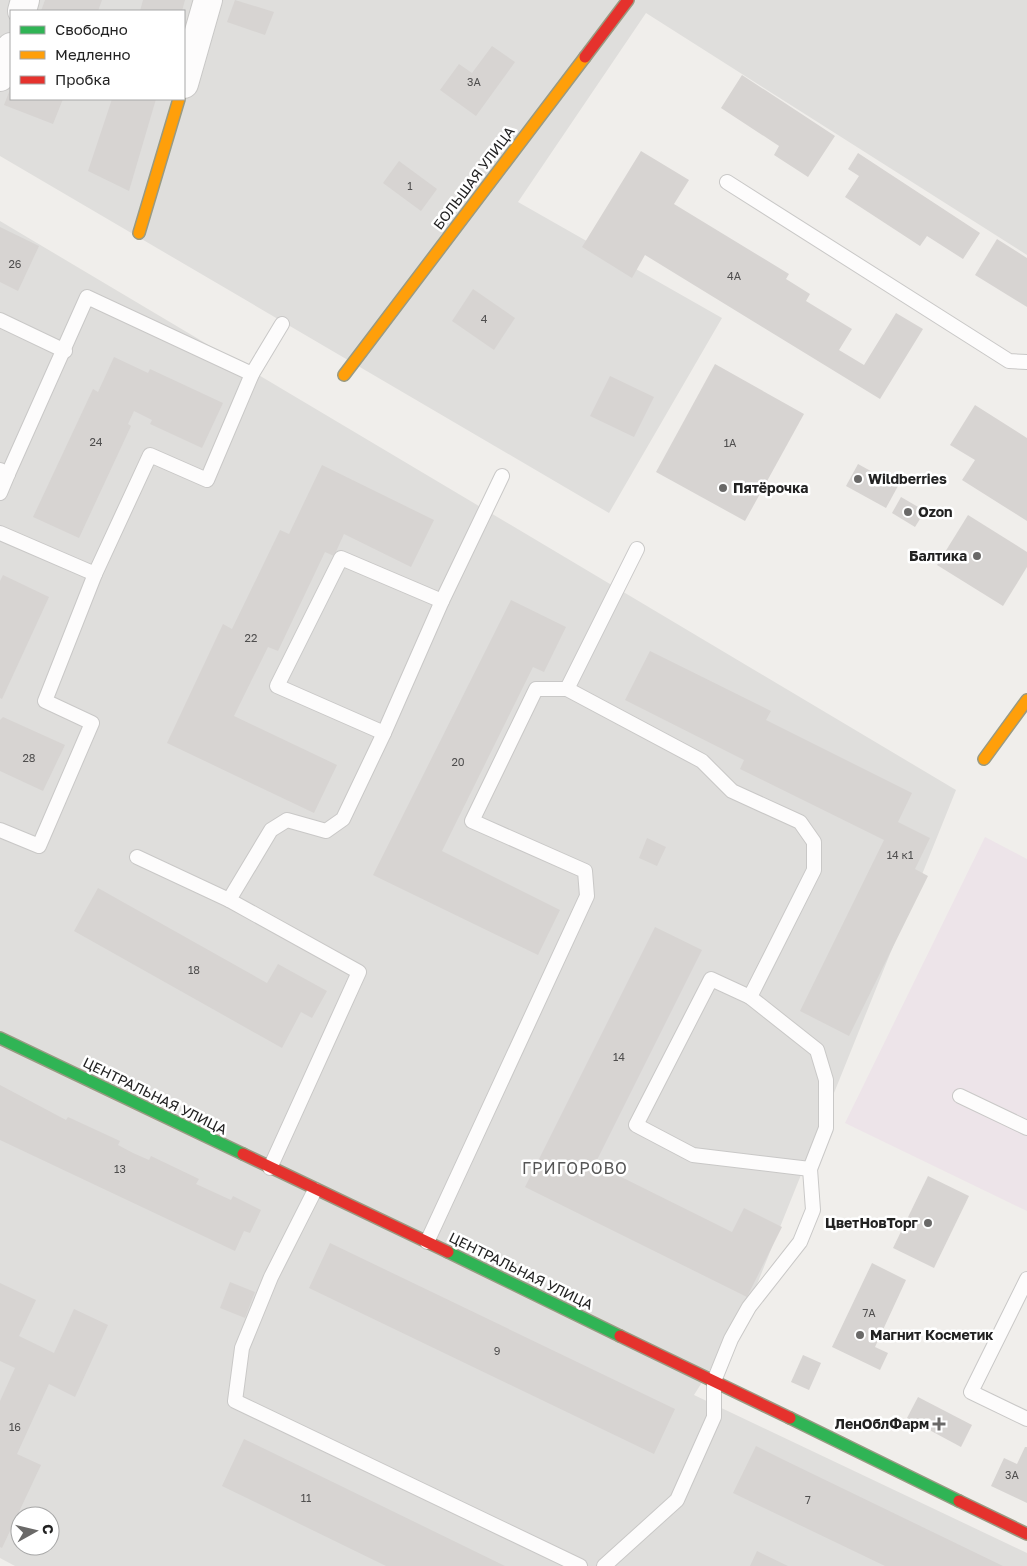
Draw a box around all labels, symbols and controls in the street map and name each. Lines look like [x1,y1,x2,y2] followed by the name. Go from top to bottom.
[10,10,185,100] legend
[55,20,128,38] text: Свободно
[55,45,131,63] text: Медленно
[55,70,110,88] text: Пробка
[467,75,482,88] house number: 3А
[429,122,518,233] street label: БОЛЬШАЯ УЛИЦА
[407,179,413,192] house number: 1
[8,257,22,270] house number: 26
[727,269,742,282] house number: 4А
[481,312,488,325] house number: 4
[89,435,103,448] house number: 24
[724,436,737,449] house number: 1А
[868,470,947,487] place label: Wildberries
[852,473,864,485] marker: Wildberries
[733,479,808,496] place label: Пятёрочка
[717,482,729,494] marker: Пятёрочка
[918,503,953,520] place label: Ozon
[902,506,914,518] marker: Ozon
[909,547,967,564] place label: Балтика
[971,550,983,562] marker: Балтика
[245,631,257,644] house number: 22
[22,751,36,764] house number: 28
[451,755,465,768] house number: 20
[887,848,913,861] house number: 14 к1
[188,963,200,976] house number: 18
[613,1050,625,1063] house number: 14
[80,1053,231,1138] street label: ЦЕНТРАЛЬНАЯ УЛИЦА
[522,1158,628,1178] district label: ГРИГОРОВО
[114,1162,126,1175] house number: 13
[825,1214,919,1231] place label: ЦветНовТорг
[922,1217,934,1229] marker: ЦветНовТорг
[446,1228,597,1313] street label: ЦЕНТРАЛЬНАЯ УЛИЦА
[862,1306,876,1319] house number: 7А
[870,1326,993,1343] place label: Магнит Косметик
[854,1329,866,1341] marker: Магнит Косметик
[494,1344,500,1357] house number: 9
[835,1415,929,1432] place label: ЛенОблФарм
[933,1418,945,1430] marker: ЛенОблФарм
[9,1420,21,1433] house number: 16
[1005,1468,1020,1481] house number: 3А
[301,1491,311,1504] house number: 11
[805,1493,811,1506] house number: 7
[10,1506,60,1556] north arrow
[39,1523,57,1535] text: С

